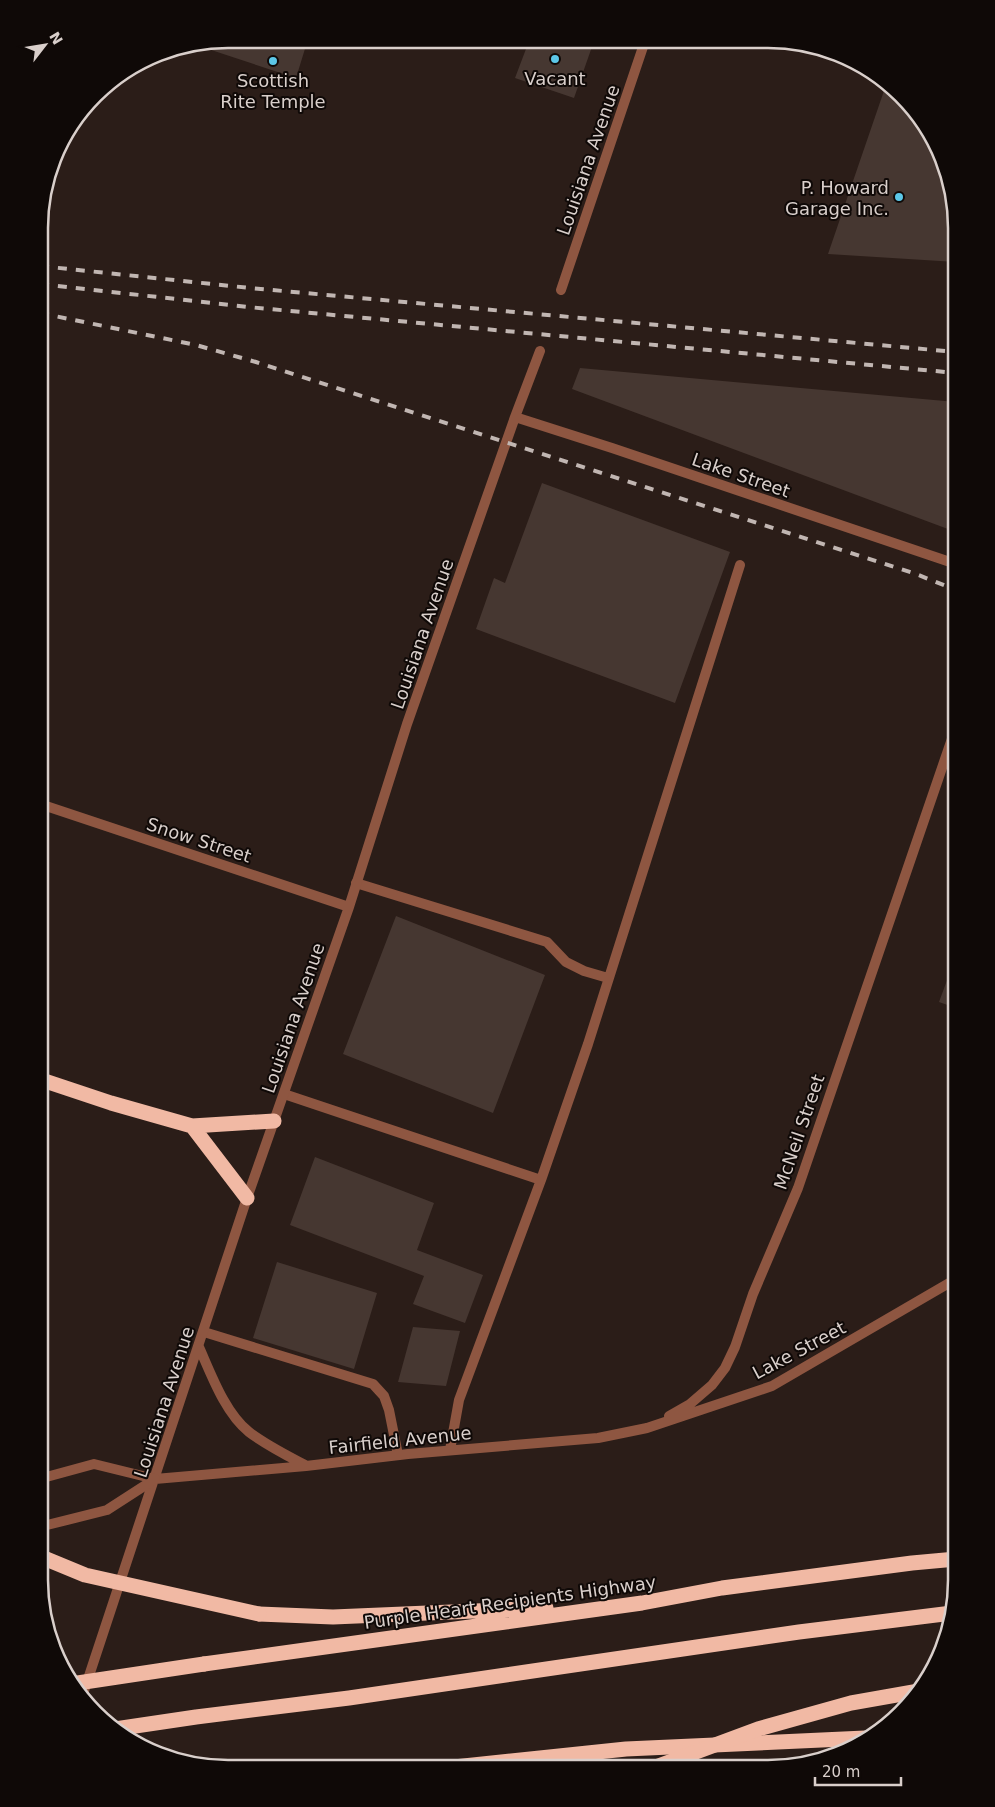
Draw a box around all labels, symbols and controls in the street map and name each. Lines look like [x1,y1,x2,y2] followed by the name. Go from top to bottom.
[20,20,70,70] north arrow
[46,29,66,47] text: N
[549,53,561,65] marker: Vacant
[267,55,279,67] marker: Scottish Rite Temple
[524,68,586,89] place label: Vacant
[220,70,326,112] place label: Scottish Rite Temple
[552,82,624,238] street label: Louisiana Avenue
[785,177,889,219] place label: P. Howard Garage Inc.
[893,191,905,203] marker: P. Howard Garage Inc.
[689,448,793,502] street label: Lake Street
[386,556,458,712] street label: Louisiana Avenue
[144,813,254,867] street label: Snow Street
[257,940,329,1096] street label: Louisiana Avenue
[769,1072,829,1192] street label: McNeil Street
[749,1317,849,1383] street label: Lake Street
[130,1324,198,1480] street label: Louisiana Avenue
[328,1422,472,1458] street label: Fairfield Avenue
[363,1571,658,1633] street label: Purple Heart Recipients Highway
[815,1754,901,1786] scale bar
[822,1763,860,1781] text: 20 m

